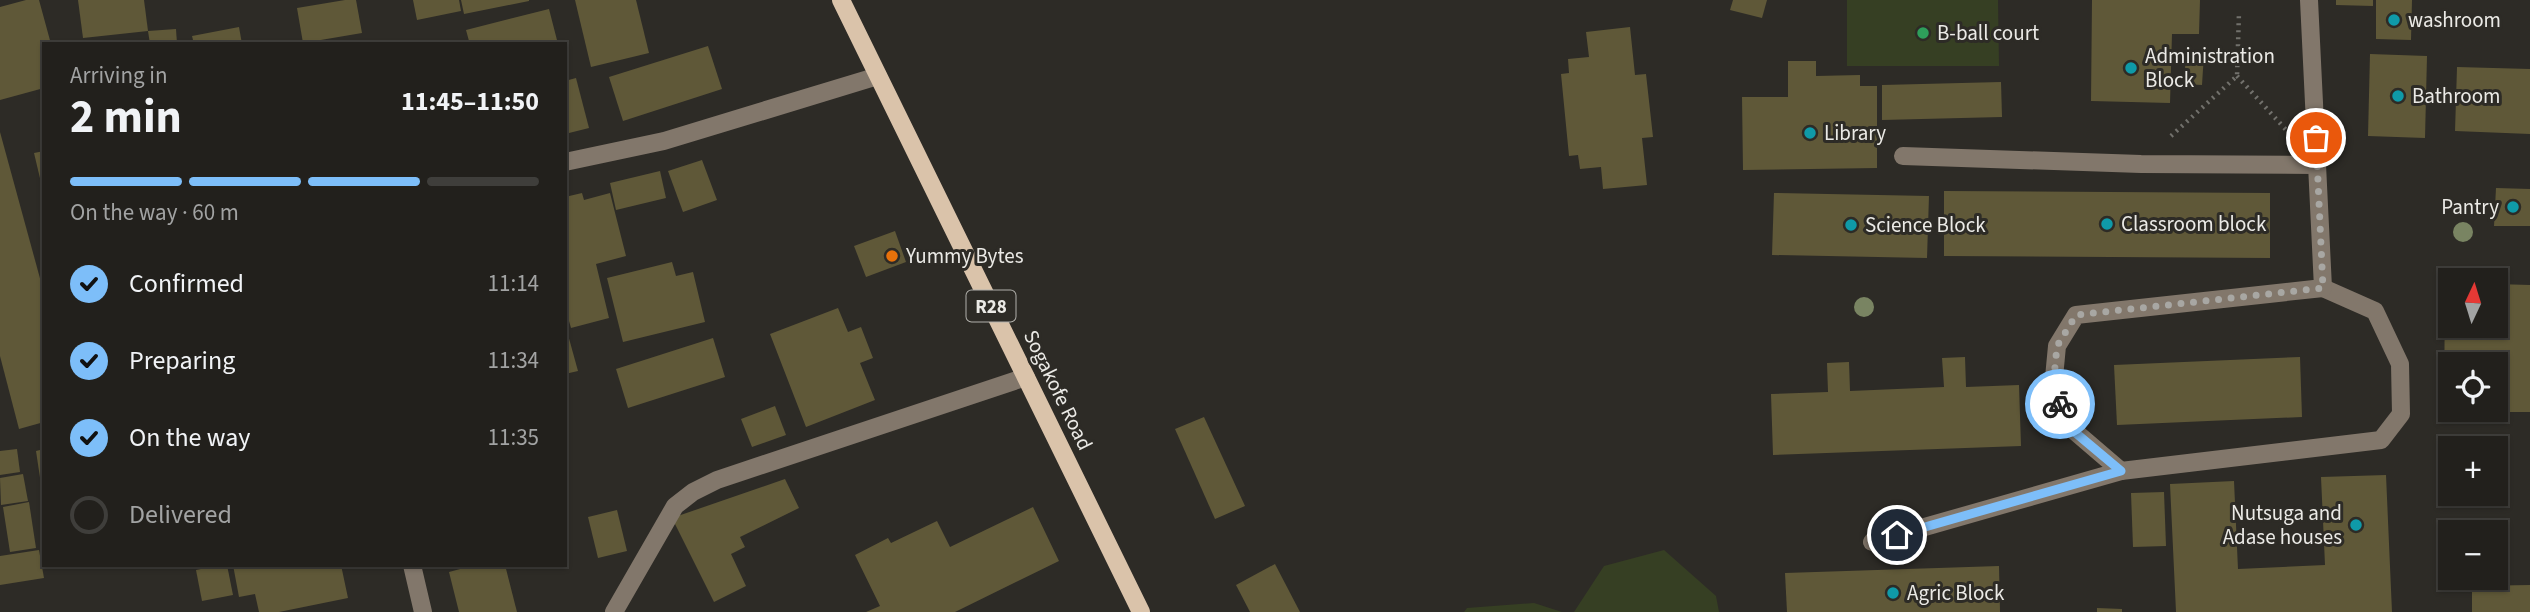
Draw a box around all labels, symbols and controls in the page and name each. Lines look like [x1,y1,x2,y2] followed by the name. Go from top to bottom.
[2408,5,2501,35] place label: washroom
[2386,12,2402,28] marker: washroom
[1937,18,2039,48] place label: B-ball court
[1915,25,1931,41] marker: B-ball court
[2145,41,2275,95] place label: Administration Block
[70,59,168,92] text: Arriving in
[2123,60,2139,76] marker: Administration Block
[2412,81,2500,111] place label: Bathroom
[401,83,539,120] text: 11:45–11:50
[70,85,182,150] text: 2 min
[2390,88,2406,104] marker: Bathroom
[2286,108,2346,168] pin
[1824,118,1886,148] place label: Library
[2297,119,2335,157] icon: bag
[1802,125,1818,141] marker: Library
[2441,192,2499,222] place label: Pantry
[70,196,239,229] text: On the way · 60 m
[2505,199,2521,215] marker: Pantry
[2121,209,2267,239] place label: Classroom block
[1865,210,1986,240] place label: Science Block
[2099,216,2115,232] marker: Classroom block
[1843,217,1859,233] marker: Science Block
[905,241,1024,271] place label: Yummy Bytes
[884,248,900,264] marker: Yummy Bytes
[70,265,108,303] icon: check
[129,265,244,302] text: Confirmed
[488,267,539,300] text: 11:14
[2438,268,2508,338] north arrow
[2438,268,2508,590] map controls
[967,290,1016,322] road number: R28
[1016,325,1100,455] street label: Sogakofe Road
[70,342,108,380] icon: check
[129,342,235,379] text: Preparing
[488,344,539,377] text: 11:34
[2438,352,2508,422] button: locate
[2025,369,2095,439] courier
[2041,385,2079,423] icon: bike
[70,419,108,457] icon: check
[129,419,250,456] text: On the way
[488,421,539,454] text: 11:35
[2438,436,2508,506] button: +
[129,496,232,533] text: Delivered
[2223,498,2342,552] place label: Nutsuga and Adase houses
[1867,505,1927,565] pin
[1878,516,1916,554] icon: home
[2348,517,2364,533] marker: Nutsuga and Adase houses
[2438,520,2508,590] button: −
[1907,578,2005,608] place label: Agric Block
[1885,585,1901,601] marker: Agric Block

